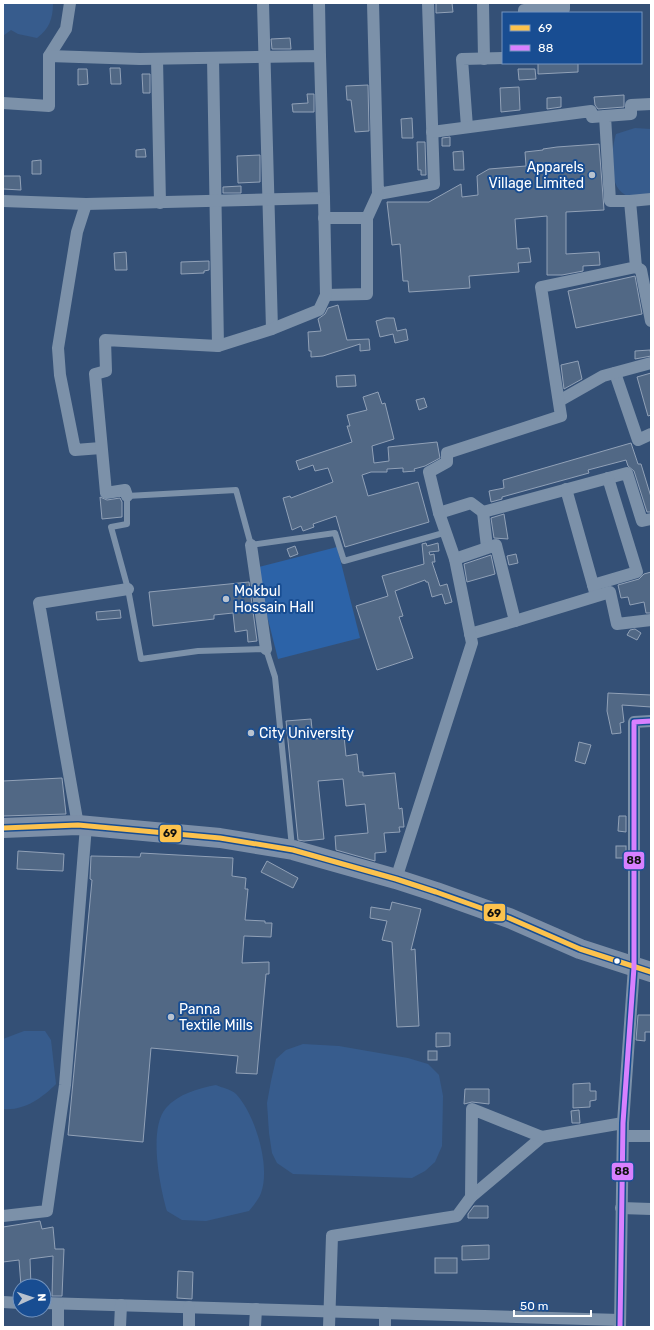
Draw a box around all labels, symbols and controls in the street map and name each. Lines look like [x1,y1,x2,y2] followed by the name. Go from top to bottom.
[502,12,642,64] legend
[538,21,552,35] text: 69
[538,41,553,55] text: 88
[489,159,584,192] place label: Apparels Village Limited
[587,170,597,180] marker: Apparels Village Limited
[234,583,314,616] place label: Mokbul Hossain Hall
[221,594,231,604] marker: Mokbul Hossain Hall
[259,725,354,742] place label: City University
[246,728,256,738] marker: City University
[159,824,182,843] line badge: 69
[163,827,177,840] text: 69
[623,851,645,870] line badge: 88
[627,854,641,867] text: 88
[483,903,506,922] line badge: 69
[487,907,501,920] text: 69
[612,956,622,966] unlabelled marker
[179,1001,253,1034] place label: Panna Textile Mills
[166,1012,176,1022] marker: Panna Textile Mills
[611,1162,634,1181] line badge: 88
[615,1165,629,1178] text: 88
[12,1278,52,1318] north arrow
[514,1292,591,1318] scale bar
[35,1293,48,1302] text: N
[520,1299,548,1313] text: 50 m

